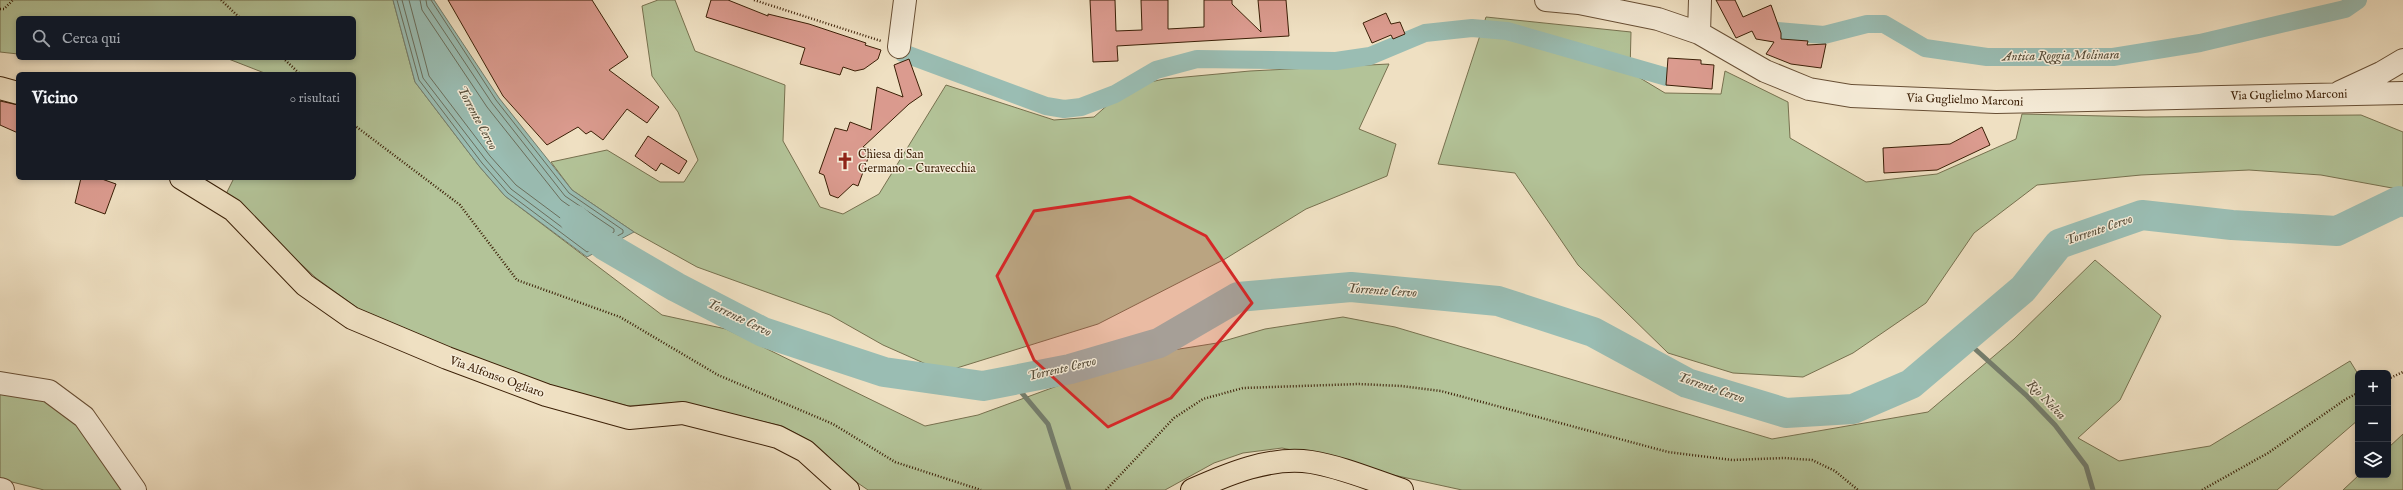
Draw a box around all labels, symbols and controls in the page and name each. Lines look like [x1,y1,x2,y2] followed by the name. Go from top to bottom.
[16,16,356,60] search box
[30,27,52,49] icon: search
[62,29,121,48] text: Cerca qui
[2000,46,2120,67] water label: Antica Roggia Molinara
[453,83,501,153] water label: Torrente Cervo
[2230,86,2347,104] street label: Via Guglielmo Marconi
[32,88,78,109] text: Vicino
[290,90,340,107] text: 0 risultati
[1905,90,2024,110] street label: Via Guglielmo Marconi
[858,147,977,176] place label: Chiesa di San Germano - Curavecchia
[835,151,855,171] church icon: Chiesa di San Germano - Curavecchia
[2063,210,2135,249] water label: Torrente Cervo
[1346,280,1418,302] water label: Torrente Cervo
[704,295,774,341] water label: Torrente Cervo
[447,353,547,401] street label: Via Alfonso Ogliaro
[1026,353,1098,385] water label: Torrente Cervo
[1675,369,1747,408] water label: Torrente Cervo
[2355,370,2391,478] map controls
[2355,370,2391,406] button: +
[2023,376,2069,424] water label: Rio Nelva
[2355,406,2391,442] button: −
[2355,442,2391,478] button: layers

